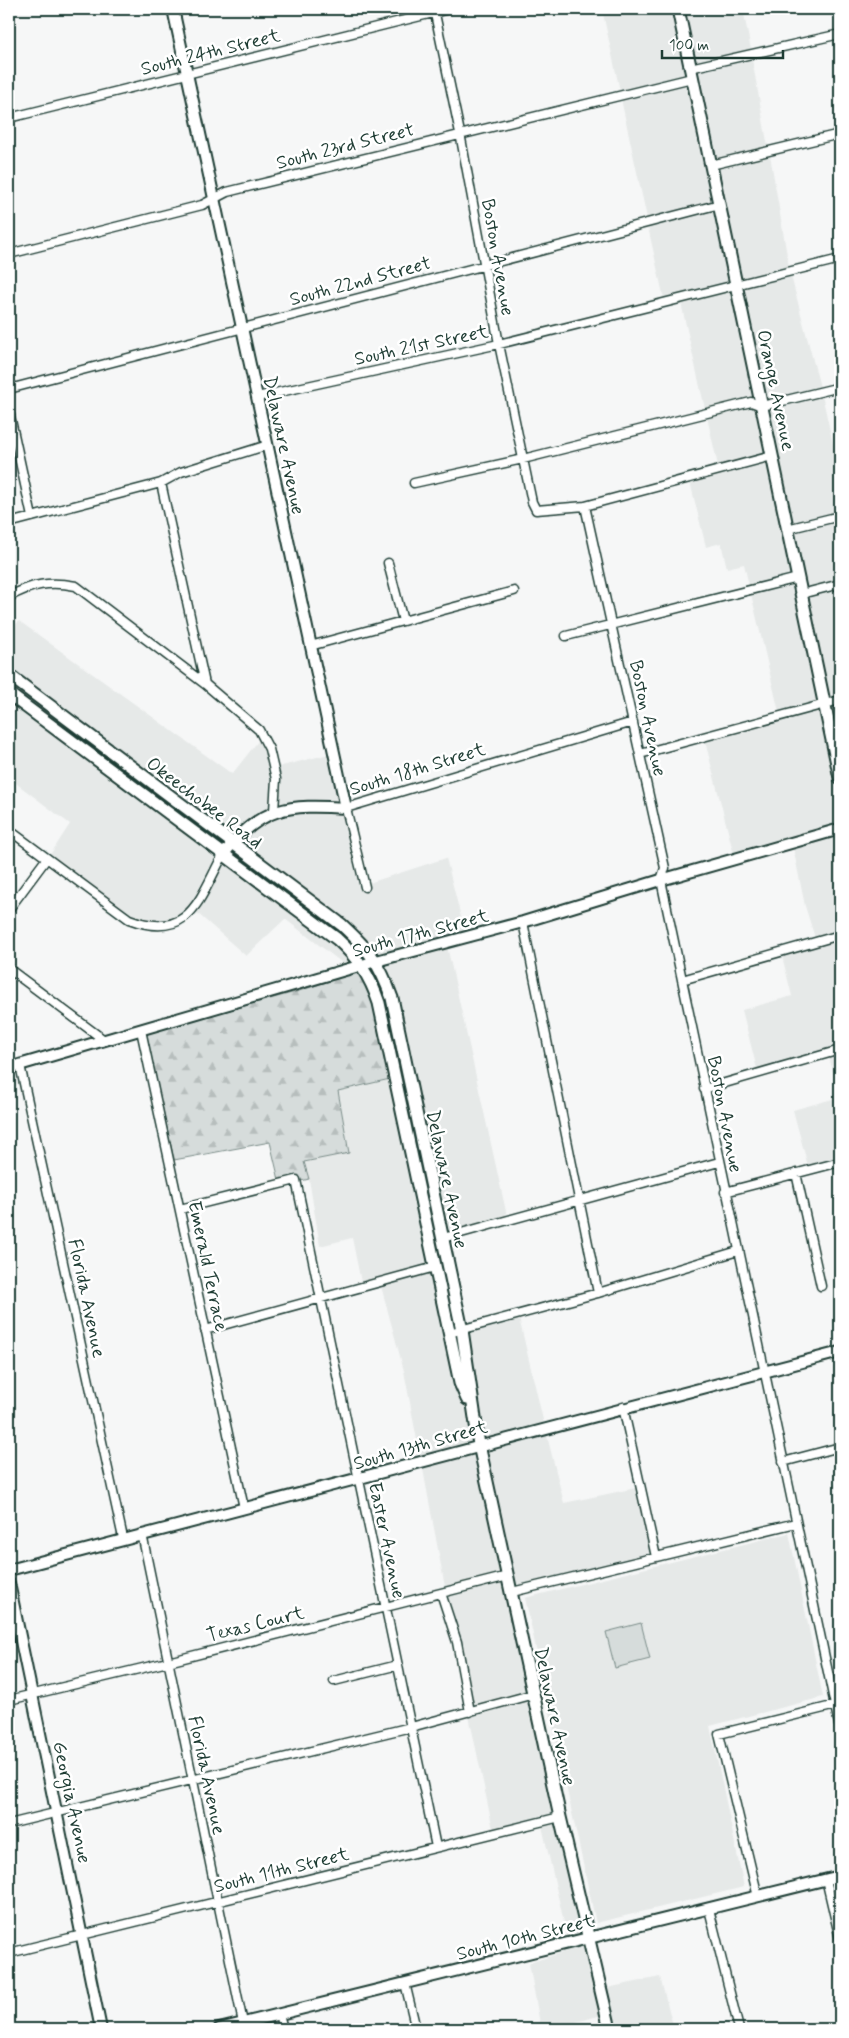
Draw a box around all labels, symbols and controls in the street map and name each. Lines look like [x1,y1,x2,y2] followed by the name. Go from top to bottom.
[138,23,283,82] street label: South 24th Street
[662,28,783,60] scale bar
[669,36,709,56] text: 100 m
[274,117,417,176] street label: South 23rd Street
[475,197,520,318] street label: Boston Avenue
[287,251,434,312] street label: South 22nd Street
[352,319,491,372] street label: South 21st Street
[749,328,801,453] street label: Orange Avenue
[257,374,310,517] street label: Delaware Avenue
[623,658,672,779] street label: Boston Avenue
[346,737,488,802] street label: South 18th Street
[141,751,267,855] street label: Okeechobee Road
[350,903,491,964] street label: South 17th Street
[701,1054,748,1175] street label: Boston Avenue
[420,1108,473,1251] street label: Delaware Avenue
[181,1199,234,1334] street label: Emerald Terrace
[62,1237,111,1360] street label: Florida Avenue
[350,1414,490,1477] street label: South 13th Street
[362,1480,411,1601] street label: Easter Avenue
[204,1600,307,1649] street label: Texas Court
[528,1645,581,1788] street label: Delaware Avenue
[182,1714,231,1837] street label: Florida Avenue
[44,1739,97,1866] street label: Georgia Avenue
[211,1842,352,1899] street label: South 11th Street
[454,1908,597,1967] street label: South 10th Street

